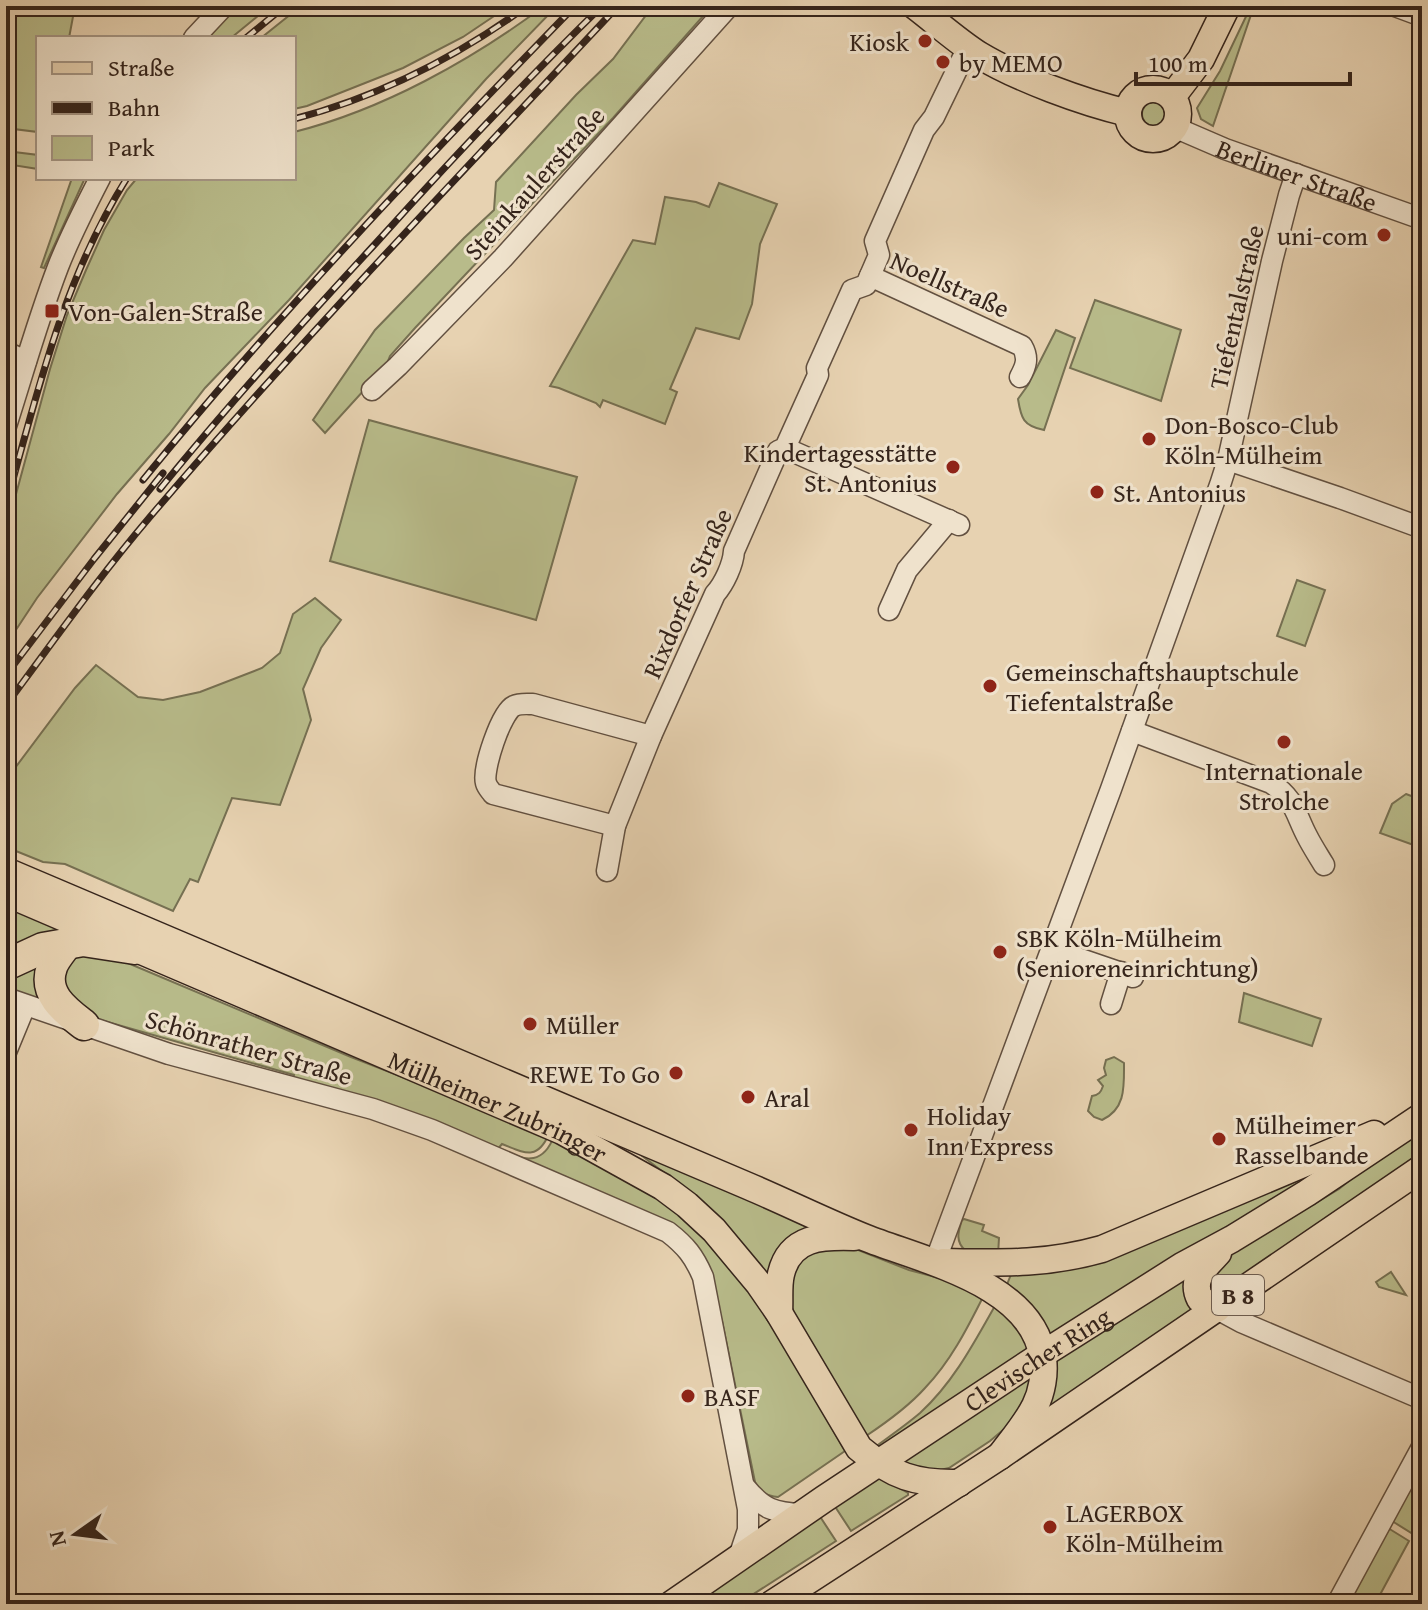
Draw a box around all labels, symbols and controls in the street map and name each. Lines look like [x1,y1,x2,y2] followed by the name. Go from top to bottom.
[850,22,910,61] place label: Kiosk
[916,32,934,50] marker: Kiosk
[36,36,296,180] legend
[1136,36,1350,86] scale bar
[959,43,1063,82] place label: by MEMO
[1148,46,1208,81] text: 100 m
[108,50,175,85] text: Straße
[934,53,952,71] marker: by MEMO
[108,90,160,125] text: Bahn
[454,97,614,269] street label: Steinkaulerstraße
[1211,128,1383,221] street label: Berliner Straße
[108,130,155,165] text: Park
[1277,216,1368,255] place label: uni-com
[1198,221,1274,393] street label: Tiefentalstraße
[1375,226,1393,244] marker: uni-com
[884,240,1016,328] street label: Noellstraße
[68,292,263,331] place label: Von-Galen-Straße
[43,302,61,320] marker: Von-Galen-Straße
[1165,405,1339,474] place label: Don-Bosco-Club Köln-Mülheim
[1140,430,1158,448] marker: Don-Bosco-Club Köln-Mülheim
[744,433,937,502] place label: Kindertagesstätte St. Antonius
[944,458,962,476] marker: Kindertagesstätte St. Antonius
[1113,473,1246,512] place label: St. Antonius
[1088,483,1106,501] marker: St. Antonius
[632,502,742,684] street label: Rixdorfer Straße
[1006,652,1299,721] place label: Gemeinschaftshauptschule Tiefentalstraße
[981,677,999,695] marker: Gemeinschaftshauptschule Tiefentalstraße
[1275,733,1293,751] marker: Internationale Strolche
[1205,751,1363,820] place label: Internationale Strolche
[1016,918,1259,987] place label: SBK Köln-Mülheim (Senioreneinrichtung)
[991,943,1009,961] marker: SBK Köln-Mülheim (Senioreneinrichtung)
[141,999,357,1095] street label: Schönrather Straße
[546,1005,619,1044] place label: Müller
[521,1015,539,1033] marker: Müller
[382,1039,615,1172] street label: Mülheimer Zubringer
[530,1054,660,1093] place label: REWE To Go
[667,1064,685,1082] marker: REWE To Go
[764,1078,810,1117] place label: Aral
[739,1088,757,1106] marker: Aral
[927,1096,1054,1165] place label: Holiday Inn Express
[1235,1105,1369,1174] place label: Mülheimer Rasselbande
[902,1121,920,1139] marker: Holiday Inn Express
[1210,1130,1228,1148] marker: Mülheimer Rasselbande
[1212,1275,1264,1315] road number: B 8
[956,1296,1118,1421] street label: Clevischer Ring
[704,1377,760,1416] place label: BASF
[679,1387,697,1405] marker: BASF
[1066,1493,1224,1562] place label: LAGERBOX Köln-Mülheim
[36,1494,116,1574] north arrow
[1041,1518,1059,1536] marker: LAGERBOX Köln-Mülheim
[39,1528,74,1550] text: N

